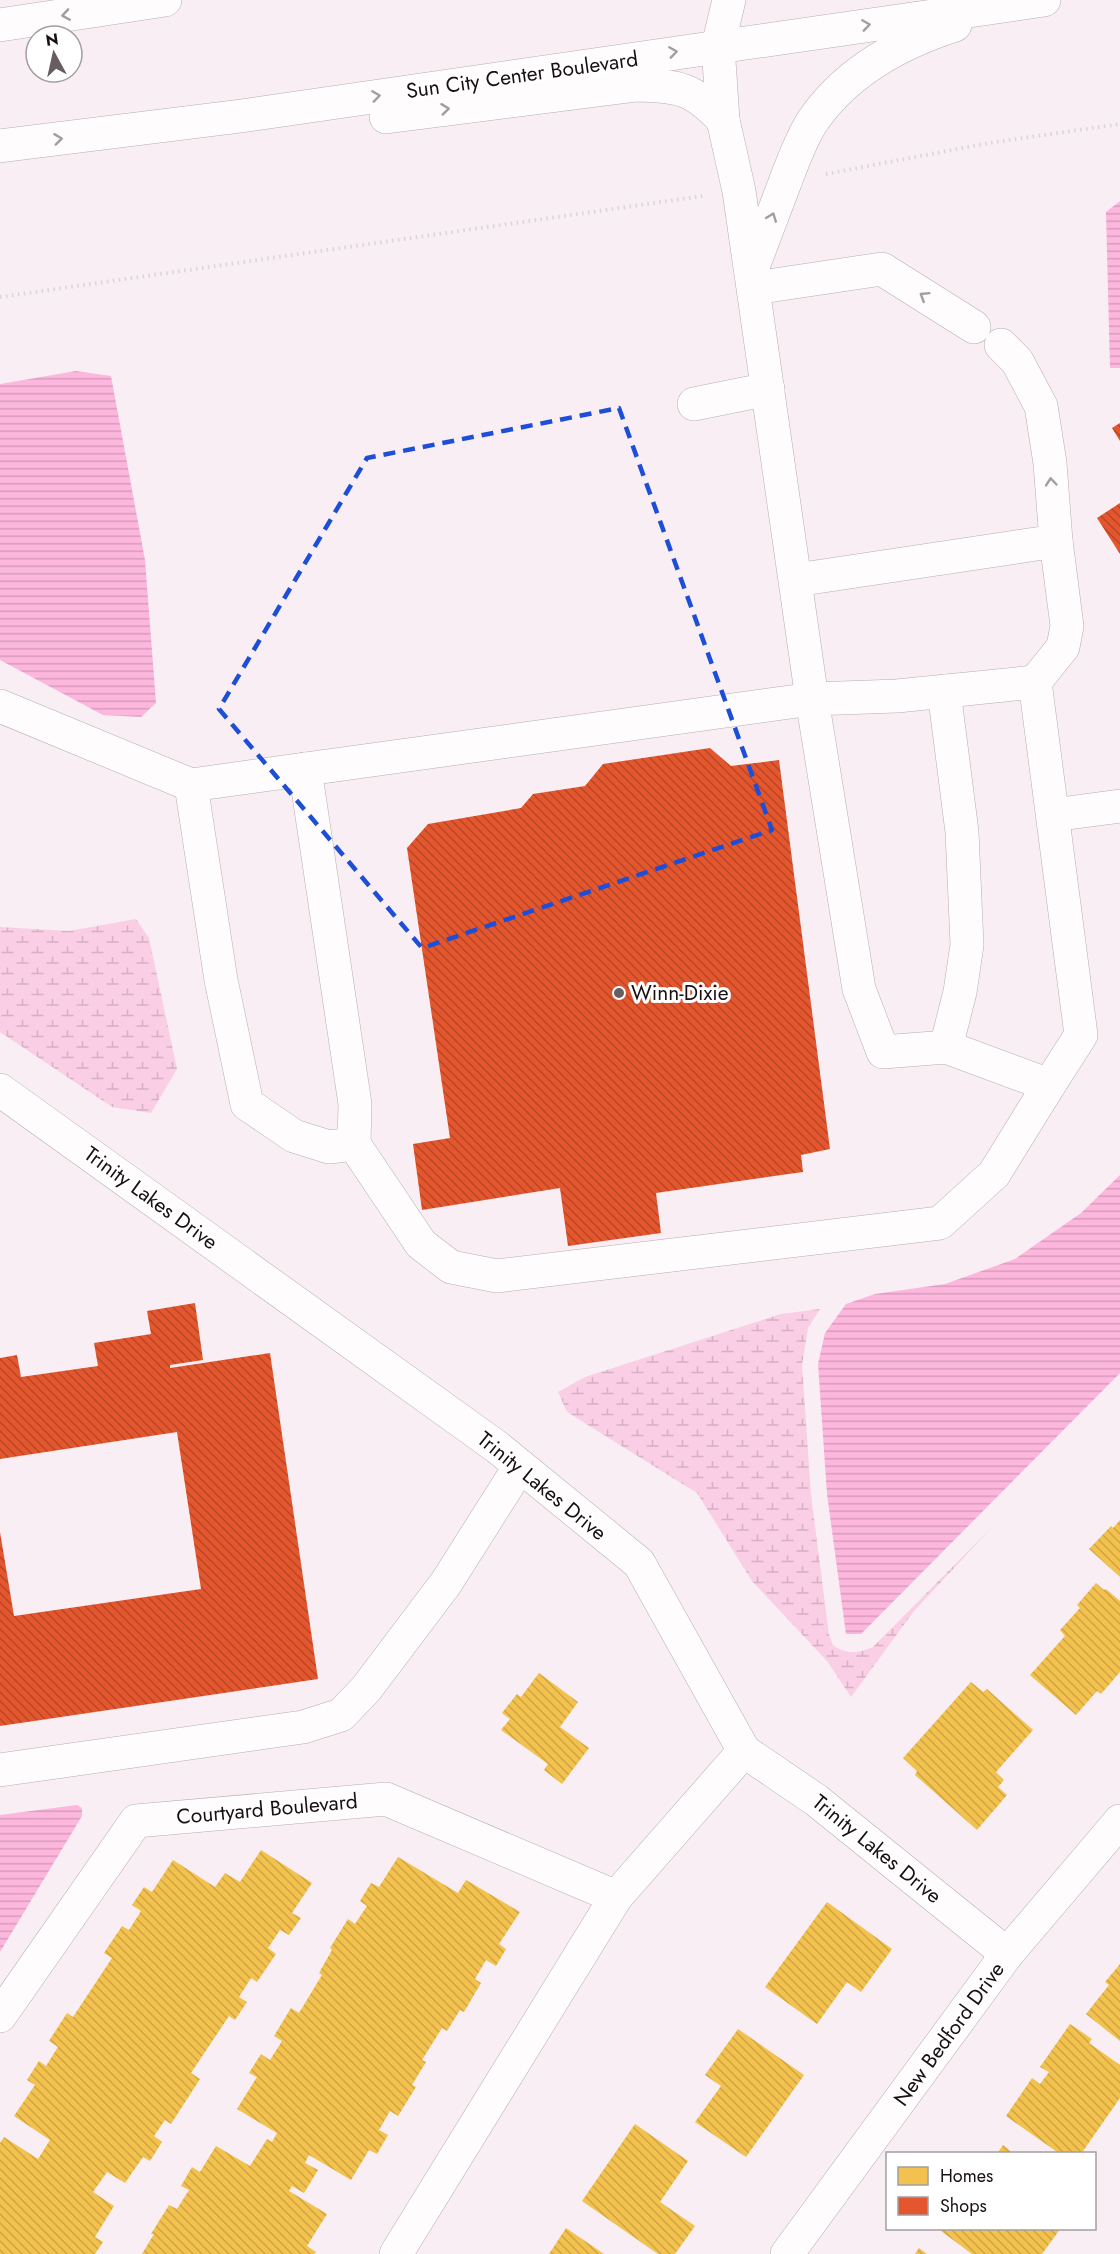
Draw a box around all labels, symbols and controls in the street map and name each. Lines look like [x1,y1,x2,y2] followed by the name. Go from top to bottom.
[61,8,71,21] one-way arrow
[861,19,871,31] one-way arrow
[24,24,84,84] north arrow
[44,27,60,52] text: N
[404,44,640,106] street label: Sun City Center Boulevard
[668,47,678,59] one-way arrow
[372,90,381,102] one-way arrow
[441,104,450,116] one-way arrow
[53,133,63,146] one-way arrow
[765,212,777,223] one-way arrow
[920,292,931,303] one-way arrow
[1045,478,1058,487] one-way arrow
[631,978,729,1008] place label: Winn-Dixie
[612,986,626,1000] marker: Winn-Dixie
[78,1139,224,1257] street label: Trinity Lakes Drive
[471,1424,613,1548] street label: Trinity Lakes Drive
[175,1786,359,1832] street label: Courtyard Boulevard
[806,1787,948,1911] street label: Trinity Lakes Drive
[886,1956,1012,2112] street label: New Bedford Drive
[886,2152,1096,2230] legend
[940,2163,993,2189] text: Homes
[940,2193,987,2219] text: Shops

